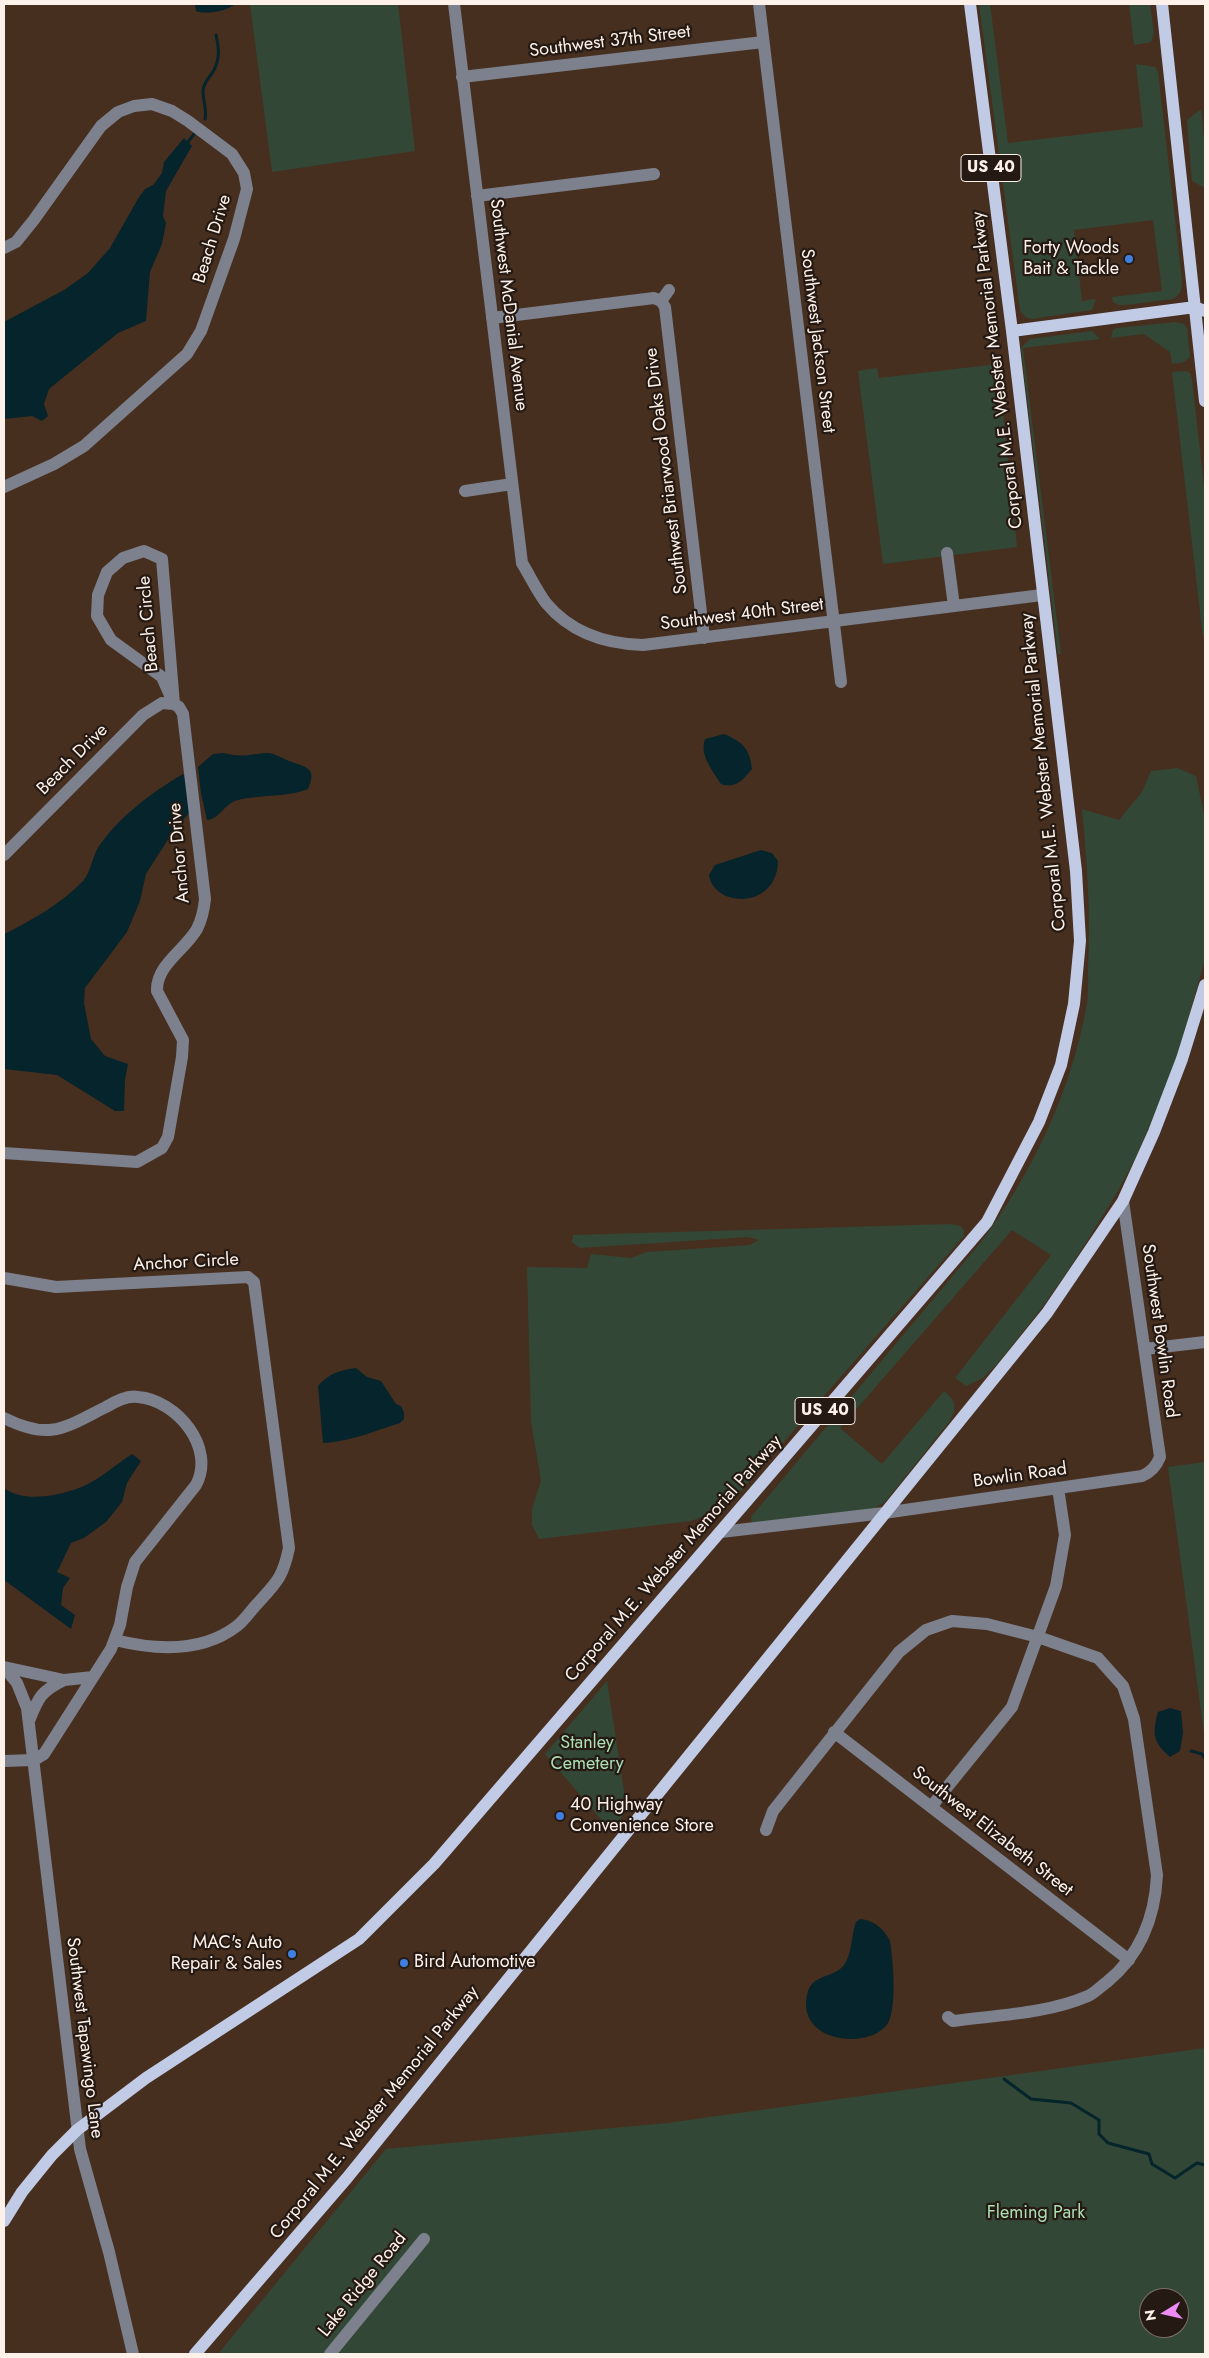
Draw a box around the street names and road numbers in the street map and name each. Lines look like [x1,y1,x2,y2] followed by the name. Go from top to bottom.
[528,21,692,63] street label: Southwest 37th Street
[961,154,1021,182] road number: US 40
[189,192,237,286] street label: Beach Drive
[484,198,532,412] street label: Southwest McDanial Avenue
[968,210,1028,530] street label: Corporal M.E. Webster Memorial Parkway
[795,248,839,434] street label: Southwest Jackson Street
[641,347,693,595] street label: Southwest Briarwood Oaks Drive
[134,575,164,673] street label: Beach Circle
[659,594,825,636] street label: Southwest 40th Street
[1017,612,1071,932] street label: Corporal M.E. Webster Memorial Parkway
[33,720,113,800] street label: Beach Drive
[165,802,195,904] street label: Anchor Drive
[1136,1243,1182,1419] street label: Southwest Bowlin Road
[133,1249,239,1277] street label: Anchor Circle
[795,1398,855,1424] road number: US 40
[561,1431,787,1687] street label: Corporal M.E. Webster Memorial Parkway
[972,1459,1068,1493] street label: Bowlin Road
[907,1762,1077,1902] street label: Southwest Elizabeth Street
[61,1936,107,2140] street label: Southwest Tapawingo Lane
[266,1982,484,2244] street label: Corporal M.E. Webster Memorial Parkway
[314,2229,412,2341] street label: Lake Ridge Road

